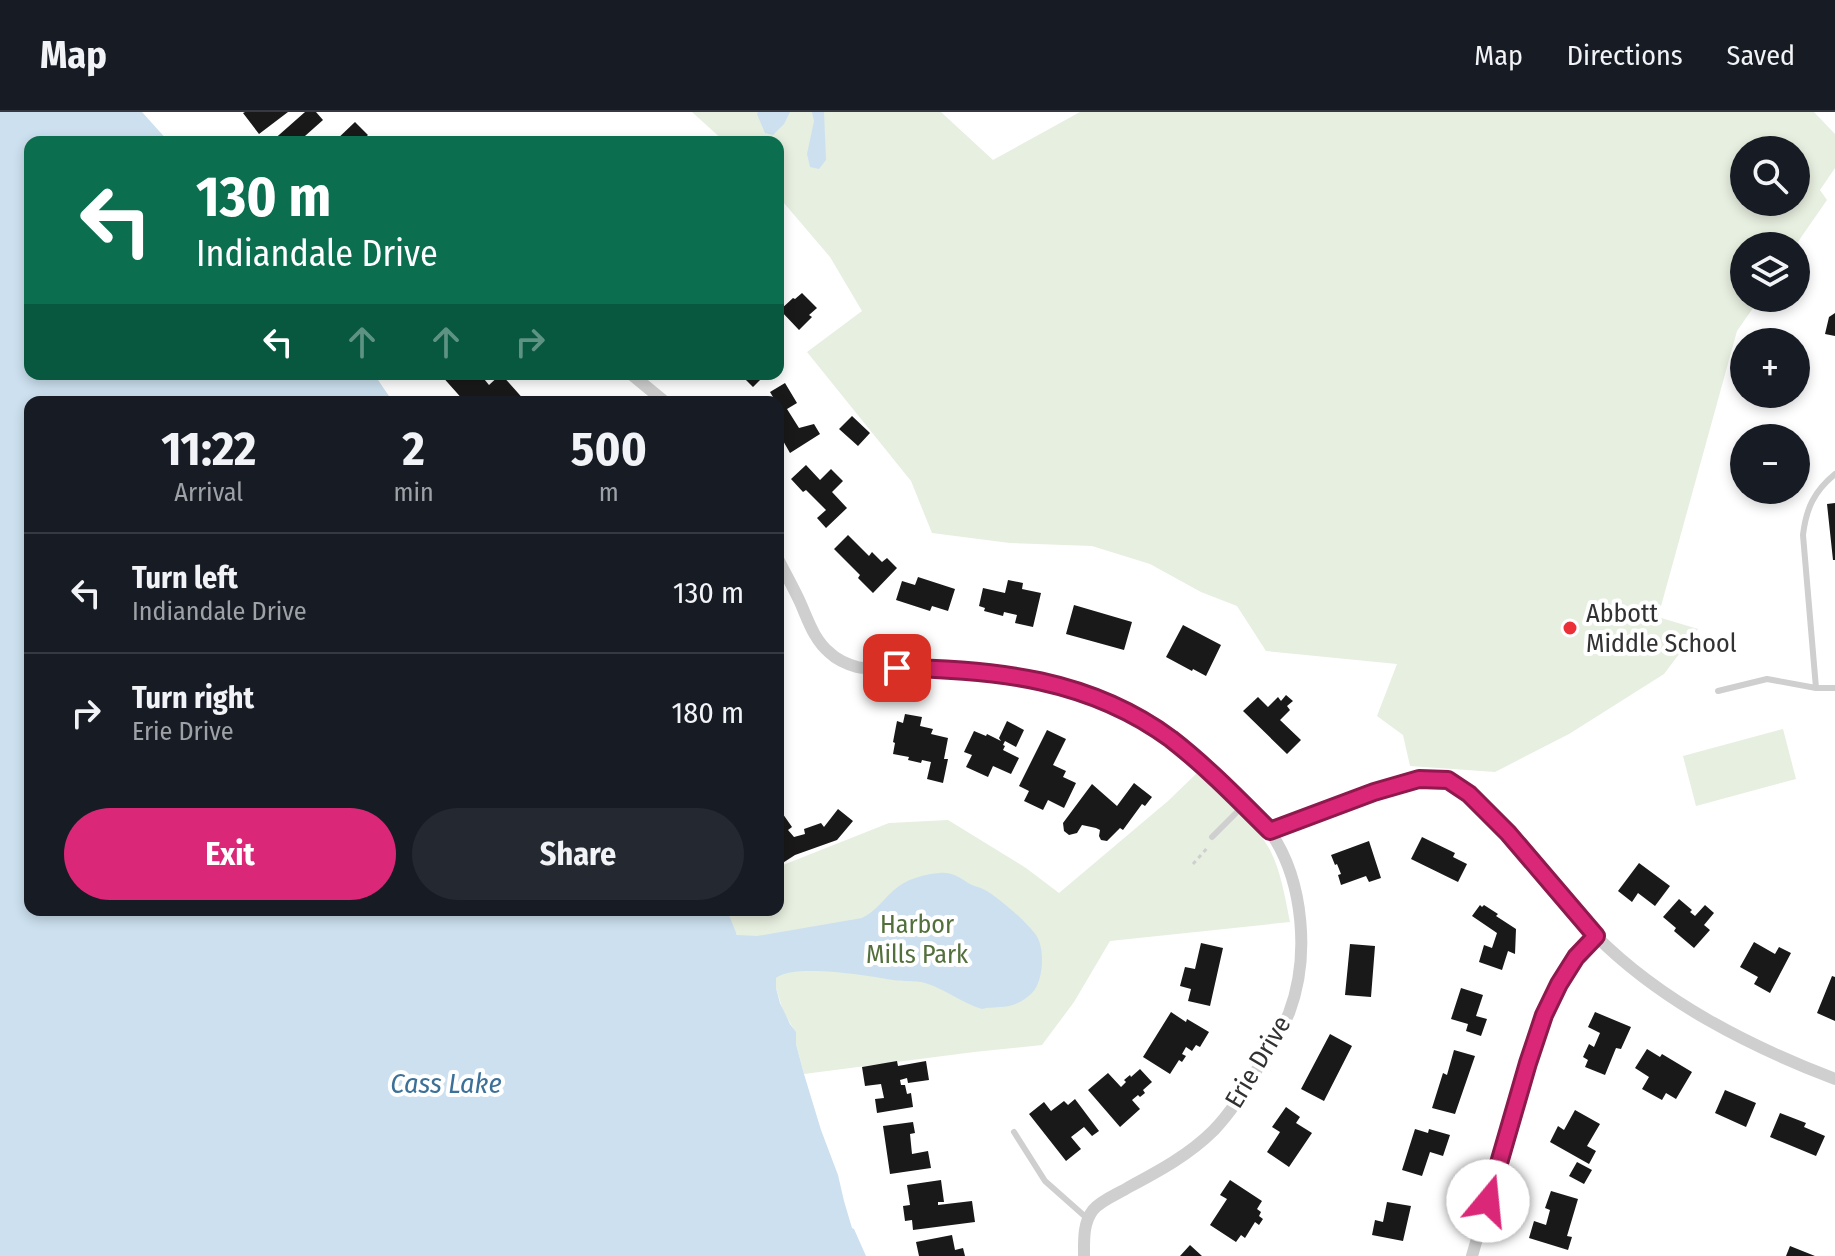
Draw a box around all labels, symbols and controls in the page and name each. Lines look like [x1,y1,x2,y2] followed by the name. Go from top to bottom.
[40,32,107,78] text: Map
[1474,39,1523,72] text: Map
[1567,39,1683,72] text: Directions
[1727,39,1795,72] text: Saved
[1730,136,1810,504] map controls
[1730,136,1810,216] button: search
[196,164,331,231] text: 130 m
[64,168,168,272] icon: left
[196,232,438,276] text: Indiandale Drive
[1730,232,1810,312] button: layers
[256,320,300,364] icon: left
[340,320,384,364] icon: ahead
[424,320,468,364] icon: ahead
[508,320,552,364] icon: right
[1730,328,1810,408] button: +
[161,420,256,478] text: 11:22
[402,420,425,478] text: 2
[571,420,647,478] text: 500
[1730,424,1810,504] button: −
[174,477,243,508] text: Arrival
[393,477,434,508] text: min
[599,477,619,508] text: m
[132,560,238,596] text: Turn left
[64,571,108,615] icon: left
[673,575,744,611] text: 130 m
[132,596,307,627] text: Indiandale Drive
[1586,598,1737,659] place label: Abbott Middle School
[1561,619,1579,637] marker: Abbott Middle School
[863,634,931,702] pin
[875,646,919,690] icon: arrive
[132,680,254,716] text: Turn right
[64,691,108,735] icon: right
[672,695,744,731] text: 180 m
[132,716,234,747] text: Erie Drive
[64,808,396,900] button: Exit
[412,808,744,900] button: Share
[866,909,969,970] park label: Harbor Mills Park
[1219,1010,1297,1114] street label: Erie Drive
[390,1067,502,1100] water label: Cass Lake
[1446,1159,1530,1243] position arrow

